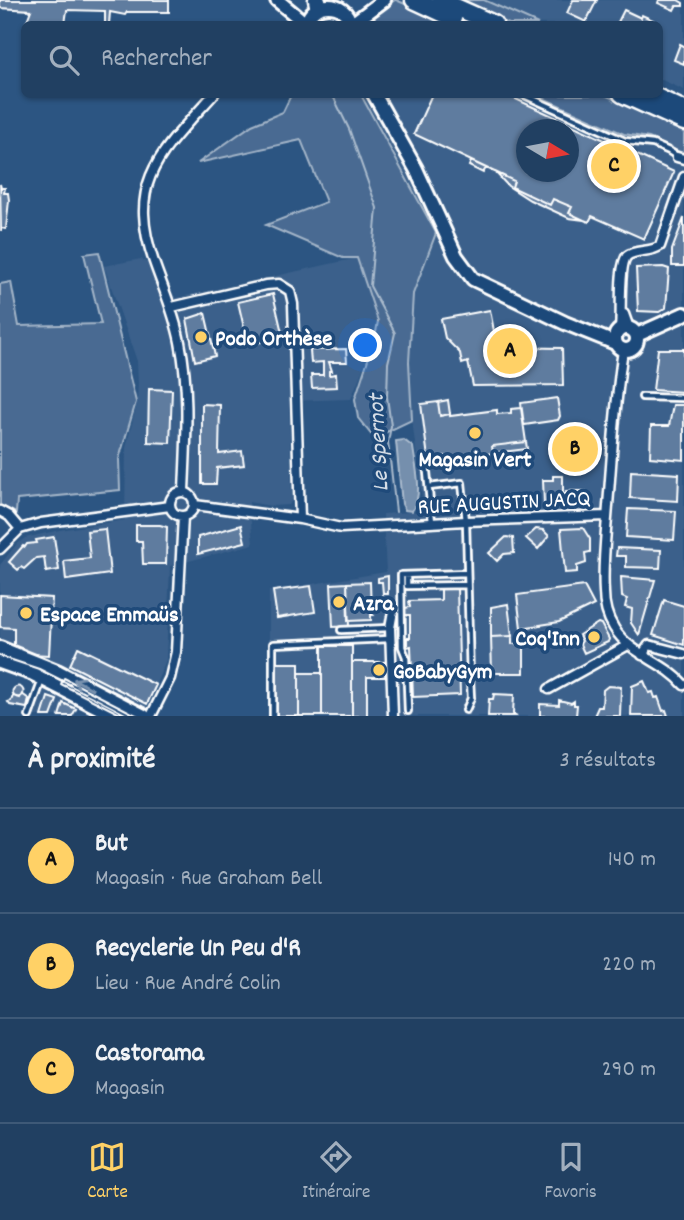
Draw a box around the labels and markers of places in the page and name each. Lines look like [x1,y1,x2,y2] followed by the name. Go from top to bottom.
[591,140,637,192] pin: C
[215,324,332,357] place label: Podo Orthèse
[487,325,533,377] pin: A
[193,329,209,345] marker: Podo Orthèse
[552,423,598,475] pin: B
[467,425,483,441] marker: Magasin Vert
[418,445,532,478] place label: Magasin Vert
[353,589,395,622] place label: Azra
[331,594,347,610] marker: Azra
[40,600,179,633] place label: Espace Emmaüs
[18,605,34,621] marker: Espace Emmaüs
[515,624,580,657] place label: Coq'Inn
[586,629,602,645] marker: Coq'Inn
[393,657,493,690] place label: GoBabyGym
[371,662,387,678] marker: GoBabyGym

